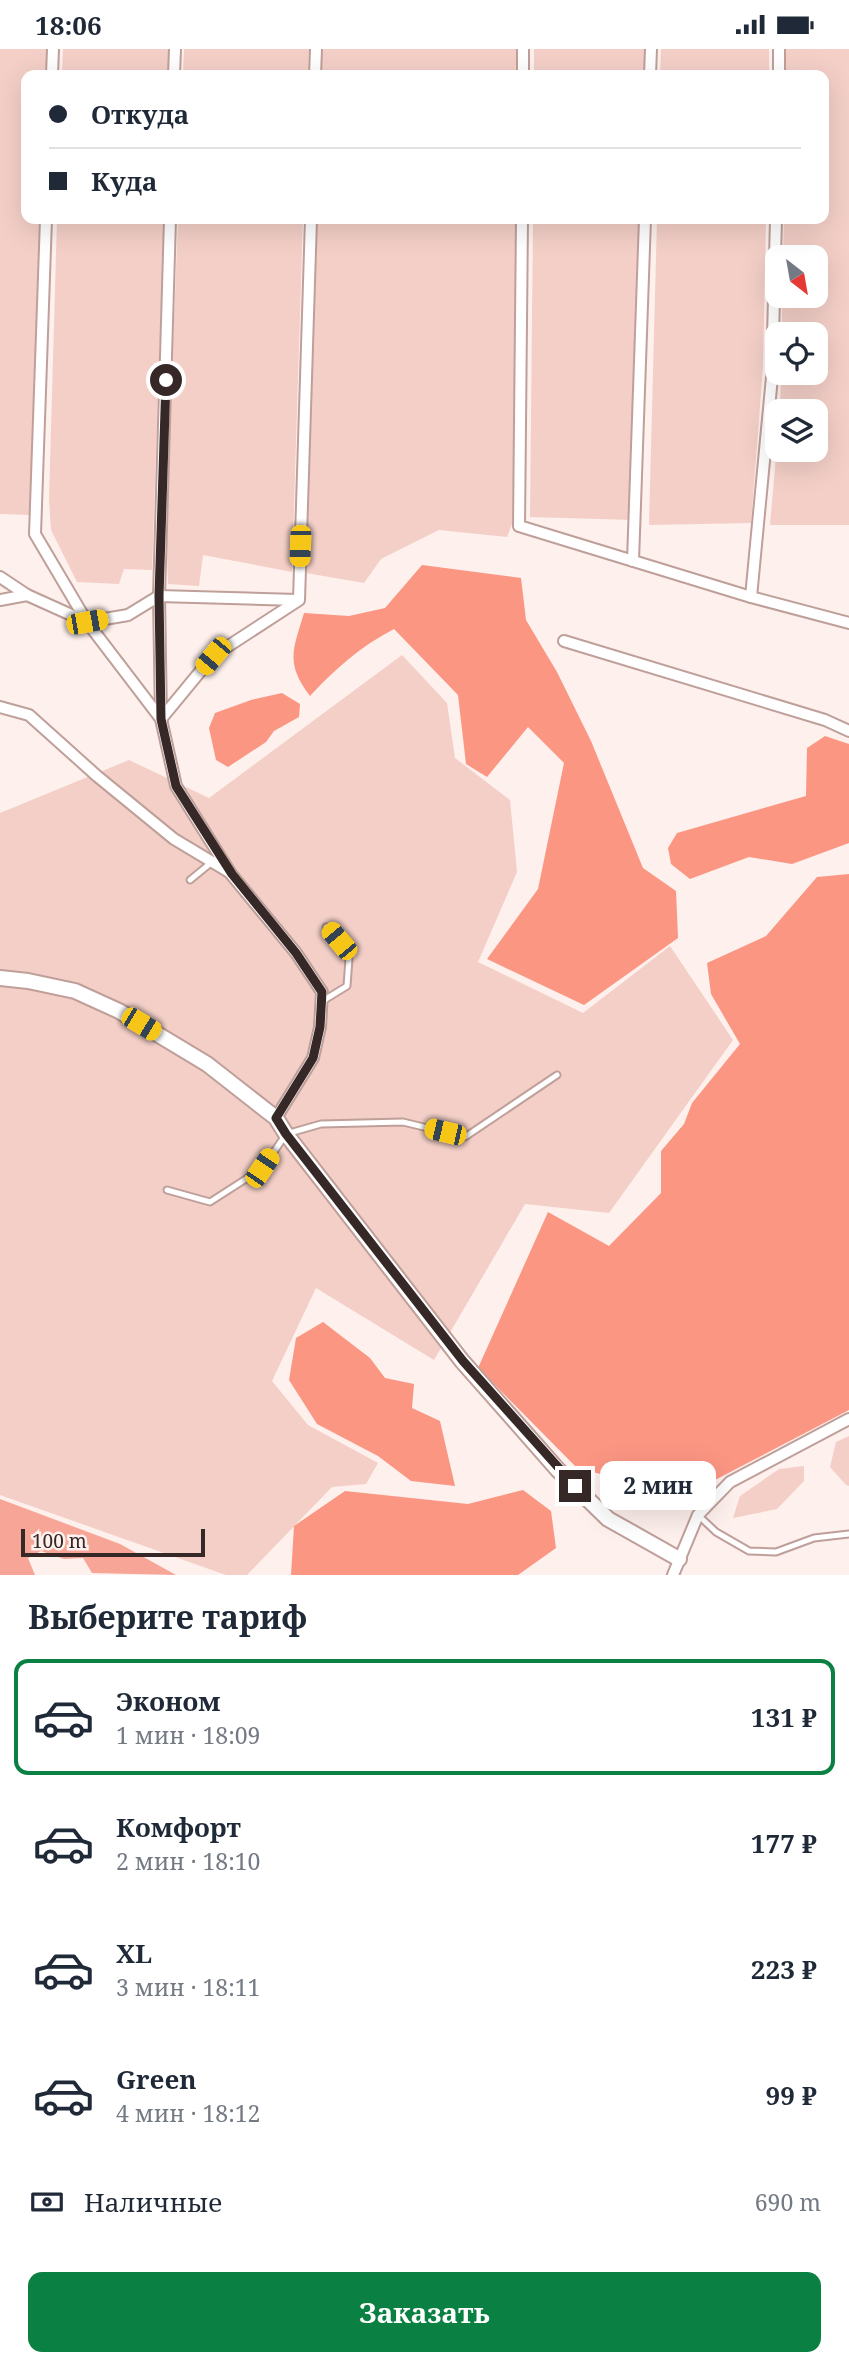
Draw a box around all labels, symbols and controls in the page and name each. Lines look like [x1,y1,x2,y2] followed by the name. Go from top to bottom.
[35,7,102,43] text: 18:06
[91,96,189,132] text: Откуда
[91,163,157,199] text: Куда
[765,245,828,308] north arrow
[765,245,828,462] map controls
[765,322,828,385] button: locate
[150,364,182,396] route start
[765,399,828,462] button: layers
[289,525,312,567] car
[65,608,110,636] car
[192,633,235,679] car
[318,918,361,964] car
[118,1004,165,1044] car
[423,1117,468,1147] car
[242,1145,283,1191] car
[600,1461,715,1511] callout: 2 мин
[623,1469,693,1501] text: 2 мин
[559,1470,591,1502] route end
[21,1526,205,1558] scale bar
[32,1528,87,1554] text: 100 m
[28,1595,307,1638] text: Выберите тариф
[116,1683,220,1719] text: Эконом
[32,1686,95,1749] icon: car
[751,1699,817,1735] text: 131 ₽
[116,1719,260,1751] text: 1 мин · 18:09
[116,1809,241,1845] text: Комфорт
[32,1812,95,1875] icon: car
[751,1825,817,1861] text: 177 ₽
[116,1845,260,1877] text: 2 мин · 18:10
[116,1935,152,1971] text: XL
[32,1938,95,2001] icon: car
[751,1951,817,1987] text: 223 ₽
[116,1971,260,2003] text: 3 мин · 18:11
[116,2061,197,2097] text: Green
[32,2064,95,2127] icon: car
[766,2077,817,2113] text: 99 ₽
[116,2097,260,2129] text: 4 мин · 18:12
[28,2183,66,2221] icon: cash
[84,2184,222,2220] text: Наличные
[755,2186,821,2218] text: 690 m
[28,2272,821,2352] button: Заказать

